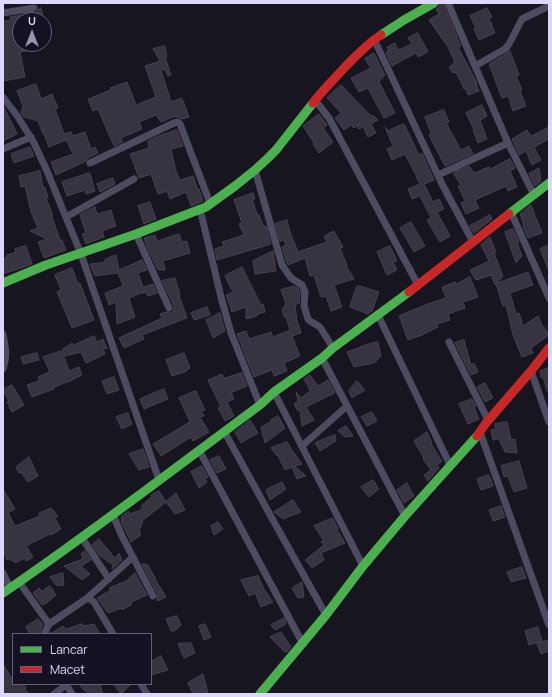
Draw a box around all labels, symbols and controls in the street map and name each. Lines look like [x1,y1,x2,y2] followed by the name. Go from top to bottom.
[12,12,52,52] north arrow
[28,13,36,28] text: U
[12,633,152,685] legend
[50,641,87,658] text: Lancar
[50,661,85,678] text: Macet

